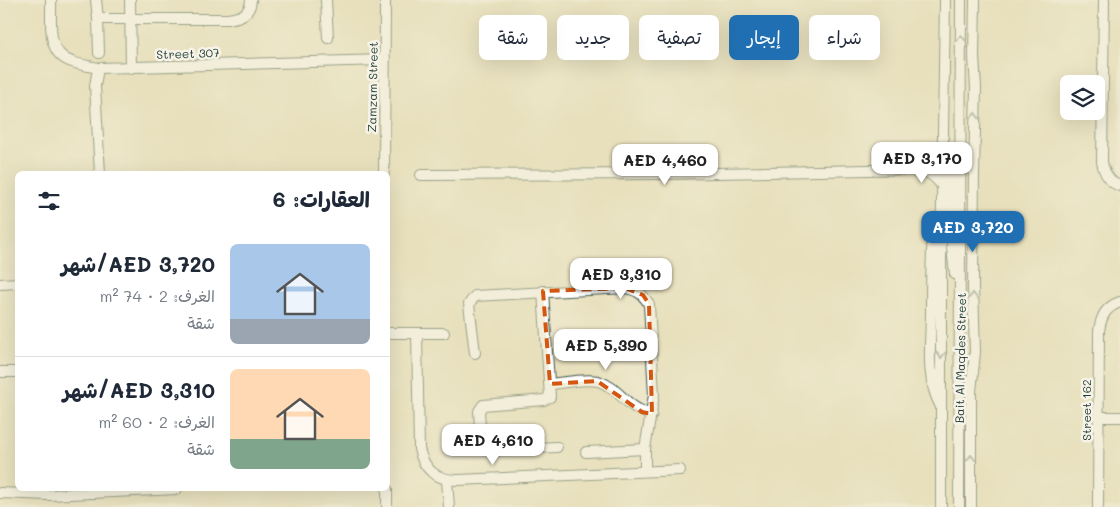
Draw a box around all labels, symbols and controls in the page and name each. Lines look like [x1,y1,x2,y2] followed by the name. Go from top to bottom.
[479,15,547,60] chip: شقة
[557,15,629,60] chip: جديد
[639,15,719,60] chip: تصفية
[729,15,799,60] chip: إيجار
[809,15,880,60] chip: شراء
[956,34,966,42] one-way arrow
[363,41,381,133] street label: Zamzam Street
[156,44,220,62] street label: Street 307
[1060,75,1105,120] map controls
[1060,75,1105,120] button: layers
[970,112,981,120] one-way arrow
[865,142,979,184] pin: AED 3,170
[608,144,722,186] pin: AED 4,460
[882,147,962,168] text: AED 3,170
[623,149,707,170] text: AED 4,460
[273,185,370,212] text: العقارات: 6
[35,187,63,215] icon: filters
[916,210,1030,253] pin: AED 3,720
[932,216,1014,237] text: AED 3,720
[61,250,215,277] text: AED 3,720/شهر
[564,258,678,300] pin: AED 3,310
[581,263,661,284] text: AED 3,310
[270,264,330,324] icon: home
[100,285,215,306] text: الغرف: 2 · 74 m²
[968,292,978,300] one-way arrow
[951,293,969,423] street label: Bait Al Maqdes Street
[187,312,215,333] text: شقة
[549,328,663,371] pin: AED 5,390
[565,334,647,355] text: AED 5,390
[936,352,946,359] one-way arrow
[63,376,215,403] text: AED 3,310/شهر
[1078,379,1094,441] street label: Street 162
[270,389,330,449] icon: home
[98,411,215,432] text: الغرف: 2 · 60 m²
[436,424,550,466] pin: AED 4,610
[453,429,533,450] text: AED 4,610
[187,438,215,459] text: شقة
[966,454,976,462] one-way arrow

